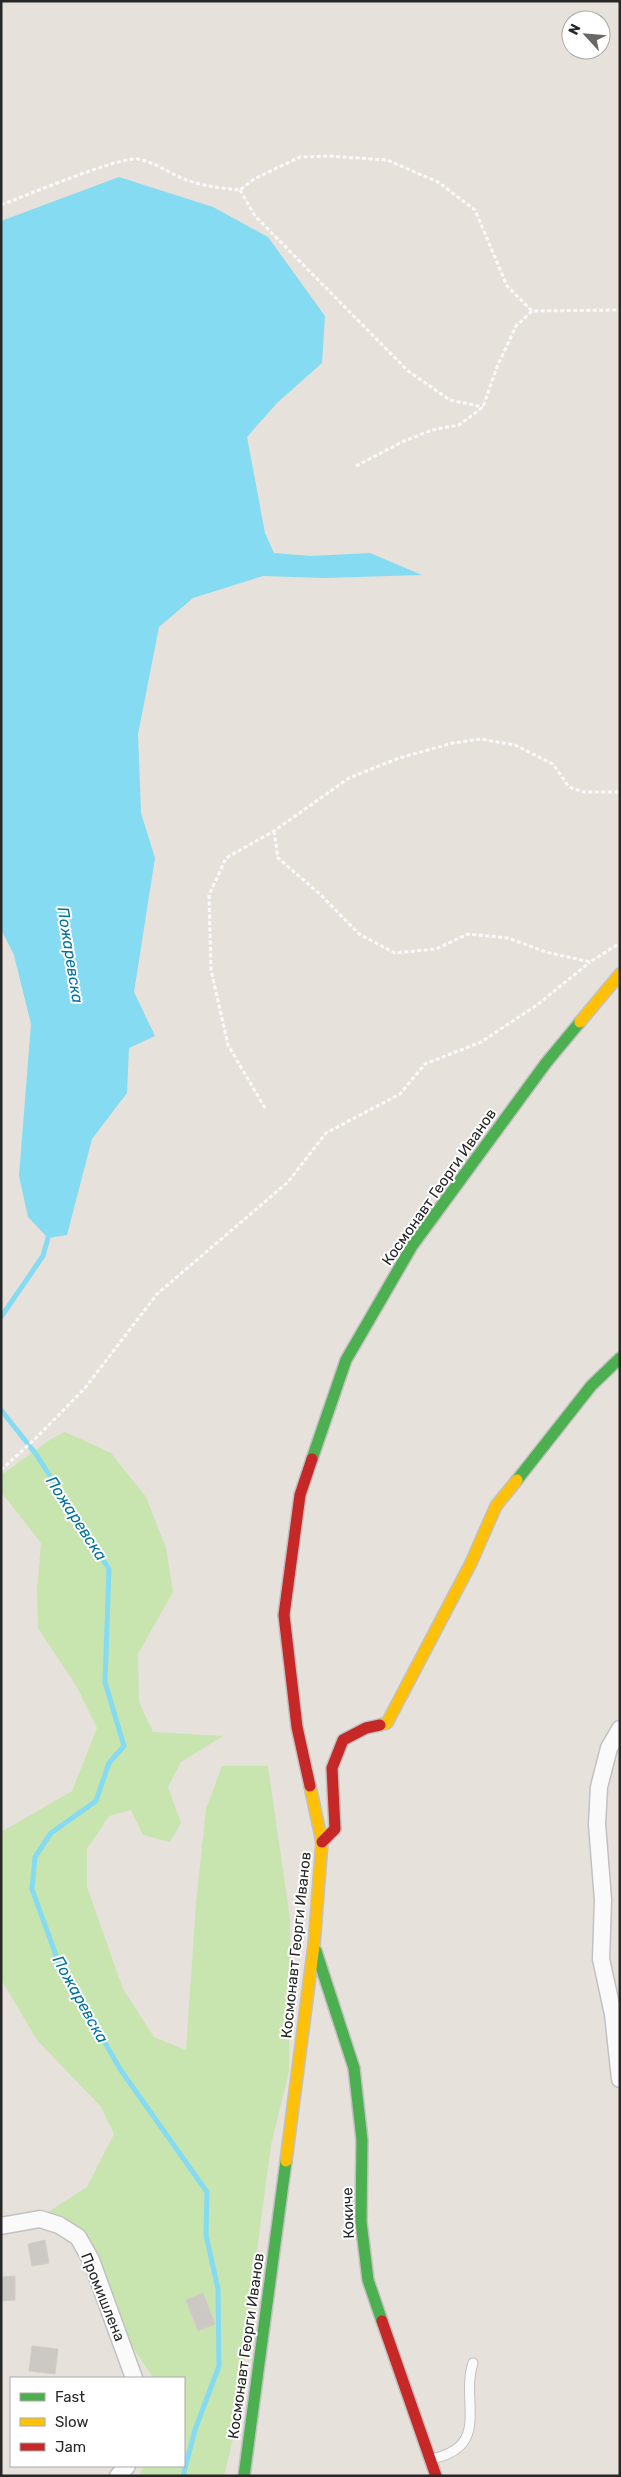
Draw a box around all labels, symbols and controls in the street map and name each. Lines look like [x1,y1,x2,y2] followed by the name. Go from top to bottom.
[561,10,611,60] north arrow
[565,21,585,38] text: N
[54,906,87,1004] water label: Пожаревска
[378,1105,500,1269] street label: Космонавт Георги Иванов
[42,1472,111,1564] water label: Пожаревска
[277,1851,315,2039] street label: Космонавт Георги Иванов
[49,1952,112,2046] water label: Пожаревска
[338,2187,358,2239] street label: Кокиче
[77,2250,129,2344] street label: Промишлена
[224,2252,268,2440] street label: Космонавт Георги Иванов
[10,2377,185,2467] legend
[55,2388,85,2406] text: Fast
[55,2413,88,2431] text: Slow
[55,2438,86,2456] text: Jam

